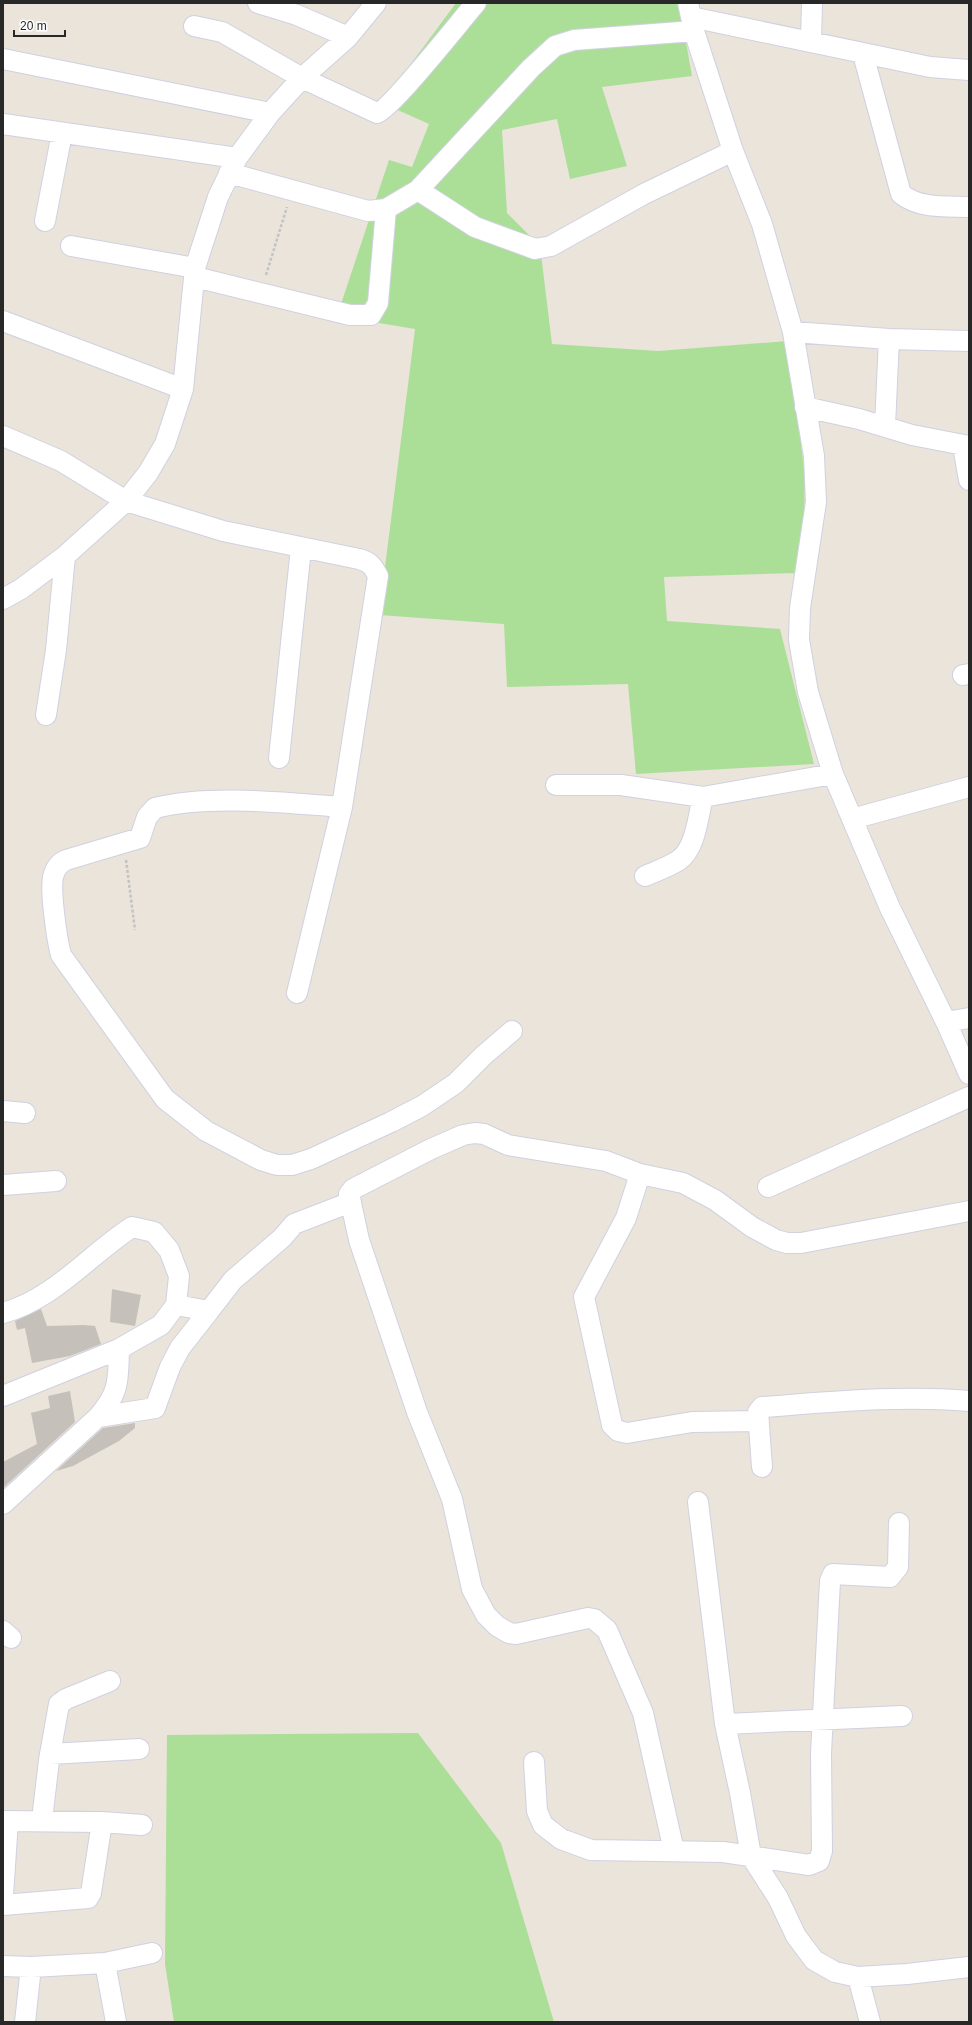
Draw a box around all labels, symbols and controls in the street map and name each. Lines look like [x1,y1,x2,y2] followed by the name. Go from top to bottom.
[14,12,65,38] scale bar
[20,19,47,33] text: 20 m

